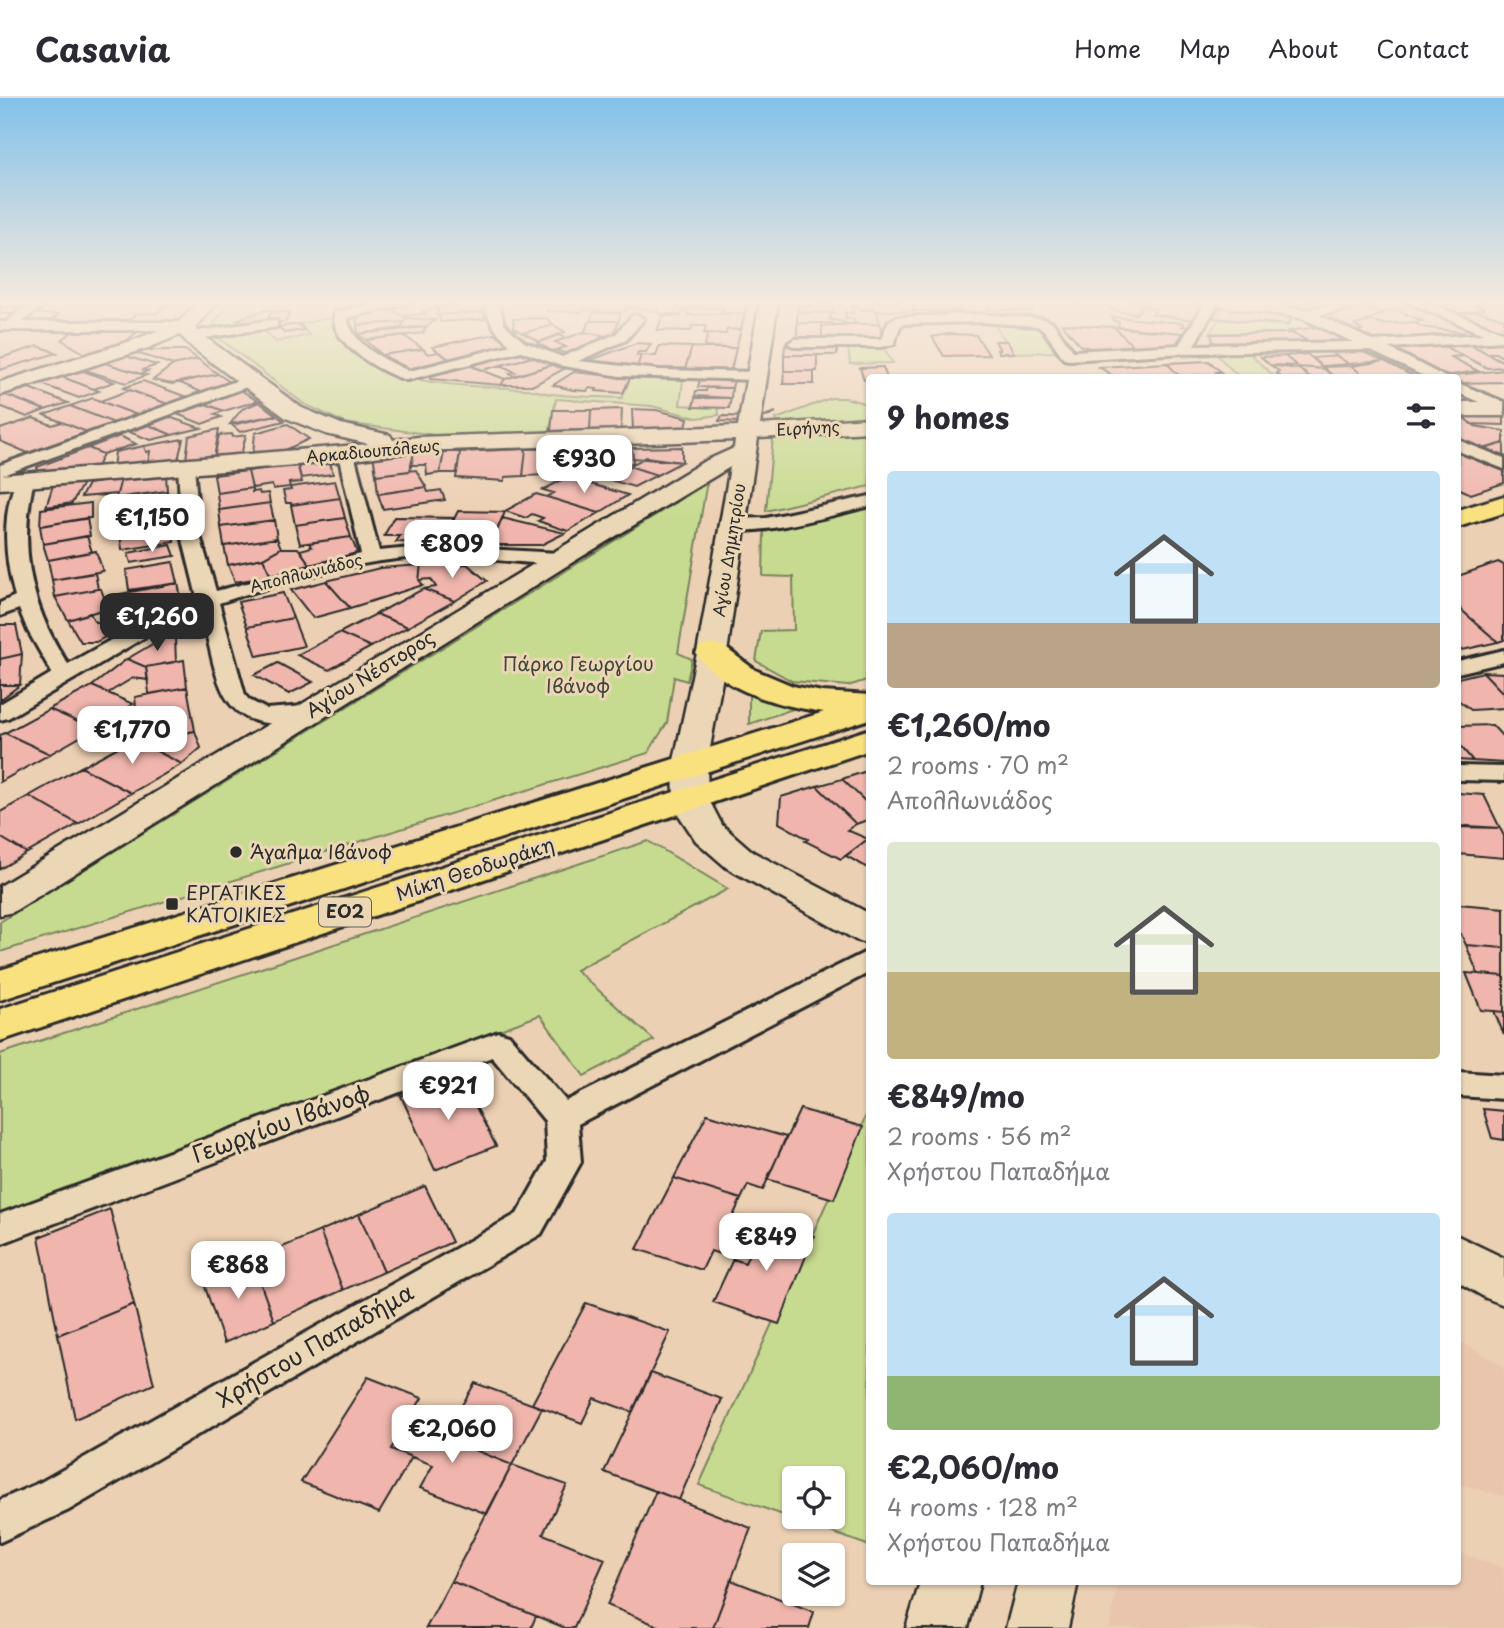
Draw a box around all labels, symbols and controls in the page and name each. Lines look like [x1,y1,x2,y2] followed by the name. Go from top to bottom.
[35,23,170,73] text: Casavia
[1074,30,1141,66] text: Home
[1179,30,1230,66] text: Map
[1268,30,1338,66] text: About
[1376,30,1469,66] text: Contact
[887,394,1009,439] text: 9 homes
[1402,397,1440,435] icon: filters
[776,413,840,441] street label: Ειρήνης
[305,432,441,468] street label: Αρκαδιουπόλεως
[543,436,625,495] pin: €930
[552,440,616,475] text: €930
[706,481,750,618] street label: Αγίου Δημητρίου
[95,494,209,554] pin: €1,150
[115,499,189,534] text: €1,150
[1101,516,1227,642] icon: home
[411,520,493,580] pin: €809
[420,525,484,560] text: €809
[247,546,365,598] street label: Απολλωνιάδος
[100,594,214,653] pin: €1,260
[116,598,198,633] text: €1,260
[300,622,439,724] street label: Αγίου Νέστορος
[502,649,654,699] park label: Πάρκο Γεωργίου Ιβάνοφ
[887,702,1051,747] text: €1,260/mo
[75,706,189,766] pin: €1,770
[93,711,171,746] text: €1,770
[887,747,1069,782] text: 2 rooms · 70 m²
[887,782,1053,817] text: Απολλωνιάδος
[392,829,557,907] street label: Μίκη Θεοδωράκη
[250,837,392,865] place label: Άγαλμα Ιβάνοφ
[228,844,244,860] marker: Άγαλμα Ιβάνοφ
[186,878,286,928] place label: ΕΡΓΑΤΙΚΕΣ ΚΑΤΟΙΚΙΕΣ
[1101,887,1227,1013] icon: home
[164,896,180,912] marker: ΕΡΓΑΤΙΚΕΣ ΚΑΤΟΙΚΙΕΣ
[319,898,371,926] road number: ΕΟ2
[407,1062,489,1122] pin: €921
[419,1067,477,1102] text: €921
[887,1073,1025,1118] text: €849/mo
[186,1074,375,1171] street label: Γεωργίου Ιβάνοφ
[887,1118,1072,1153] text: 2 rooms · 56 m²
[887,1153,1110,1188] text: Χρήστου Παπαδήμα
[725,1214,807,1273] pin: €849
[735,1218,797,1253] text: €849
[197,1242,279,1301] pin: €868
[207,1246,269,1281] text: €868
[1101,1258,1227,1384] icon: home
[209,1274,420,1416] street label: Χρήστου Παπαδήμα
[395,1406,509,1465] pin: €2,060
[408,1410,496,1445] text: €2,060
[887,1444,1059,1489] text: €2,060/mo
[782,1466,845,1606] map controls
[782,1466,845,1529] button: locate
[887,1489,1078,1524] text: 4 rooms · 128 m²
[887,1524,1110,1559] text: Χρήστου Παπαδήμα
[782,1543,845,1606] button: layers

